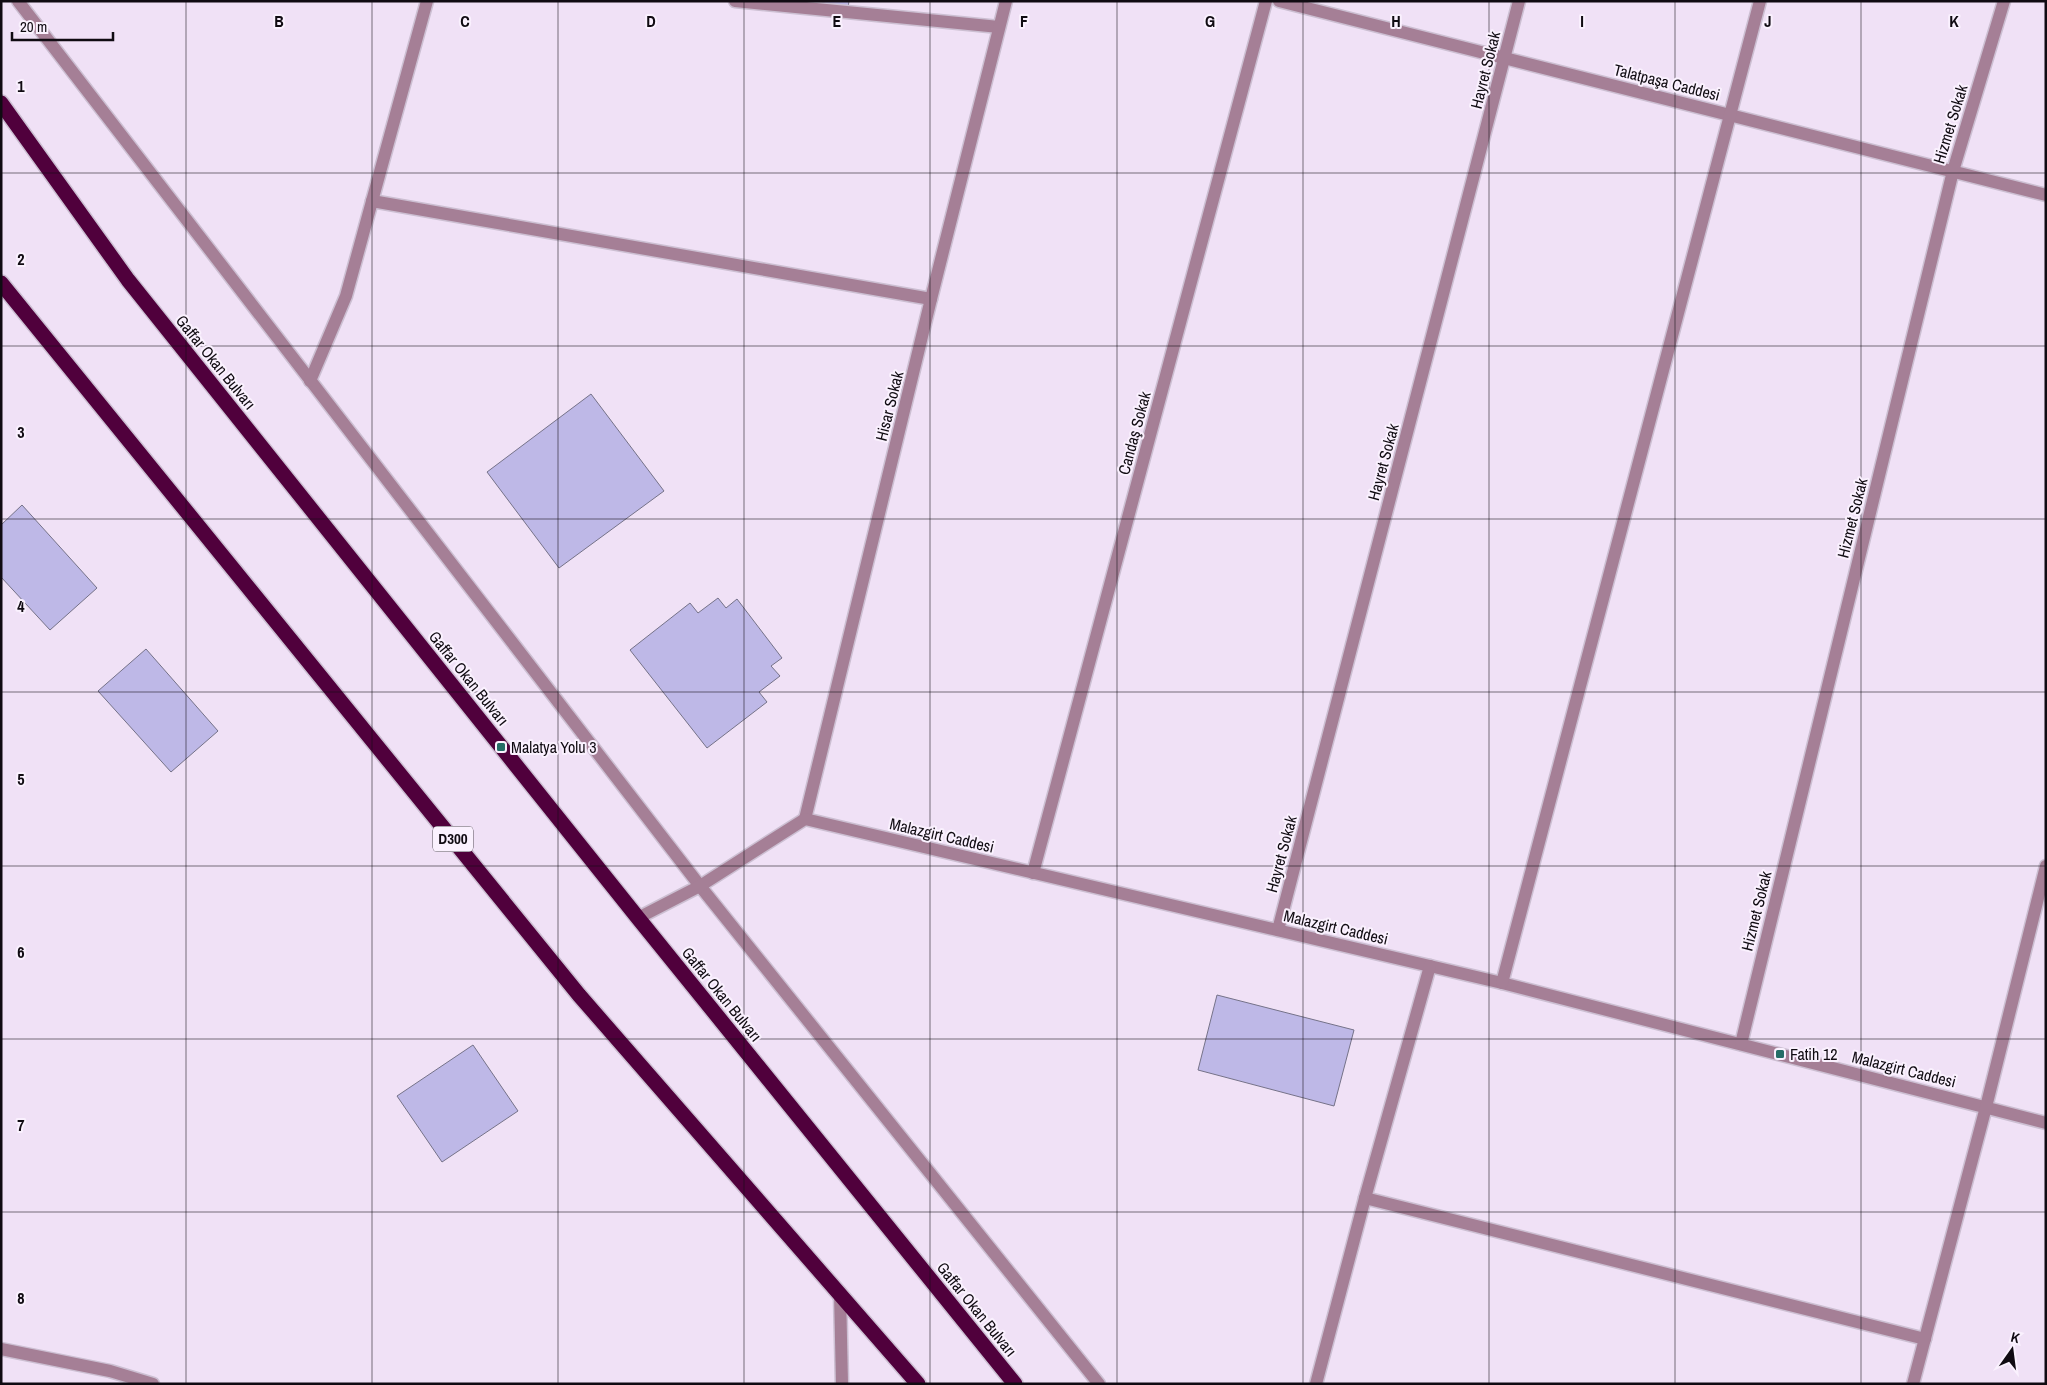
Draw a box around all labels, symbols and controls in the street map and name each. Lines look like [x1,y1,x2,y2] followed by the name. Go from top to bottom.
[12,10,114,42] scale bar
[274,10,284,32] text: B
[460,10,470,32] text: C
[646,10,656,32] text: D
[833,10,842,32] text: E
[1020,10,1028,32] text: F
[1205,10,1215,32] text: G
[1391,10,1401,32] text: H
[1580,10,1584,32] text: I
[1764,10,1772,32] text: J
[1949,10,1959,32] text: K
[20,16,47,37] text: 20 m
[1465,29,1505,111] street label: Hayret Sokak
[1611,58,1723,106] street label: Talatpaşa Caddesi
[17,75,25,97] text: 1
[1928,81,1973,166] street label: Hizmet Sokak
[17,248,25,270] text: 2
[171,310,261,414] street label: Gaffar Okan Bulvarı
[870,368,908,443] street label: Hisar Sokak
[1112,389,1156,477] street label: Candaş Sokak
[17,421,25,443] text: 3
[1362,421,1404,503] street label: Hayret Sokak
[1831,475,1873,560] street label: Hizmet Sokak
[17,595,25,617] text: 4
[424,626,514,730] street label: Gaffar Okan Bulvarı
[511,736,597,758] place label: Malatya Yolu 3
[495,741,507,753] marker: Malatya Yolu 3
[17,768,25,790] text: 5
[888,812,996,858] street label: Malazgirt Caddesi
[1260,813,1302,895] street label: Hayret Sokak
[433,826,473,852] road number: D300
[1735,868,1777,953] street label: Hizmet Sokak
[1282,904,1390,950] street label: Malazgirt Caddesi
[17,941,25,963] text: 6
[677,942,767,1046] street label: Gaffar Okan Bulvarı
[1790,1043,1838,1065] place label: Fatih 12
[1850,1045,1958,1093] street label: Malazgirt Caddesi
[1774,1048,1786,1060] marker: Fatih 12
[17,1114,25,1136] text: 7
[932,1257,1022,1361] street label: Gaffar Okan Bulvarı
[17,1287,25,1309] text: 8
[1987,1325,2037,1375] north arrow
[2009,1328,2022,1347] text: K

